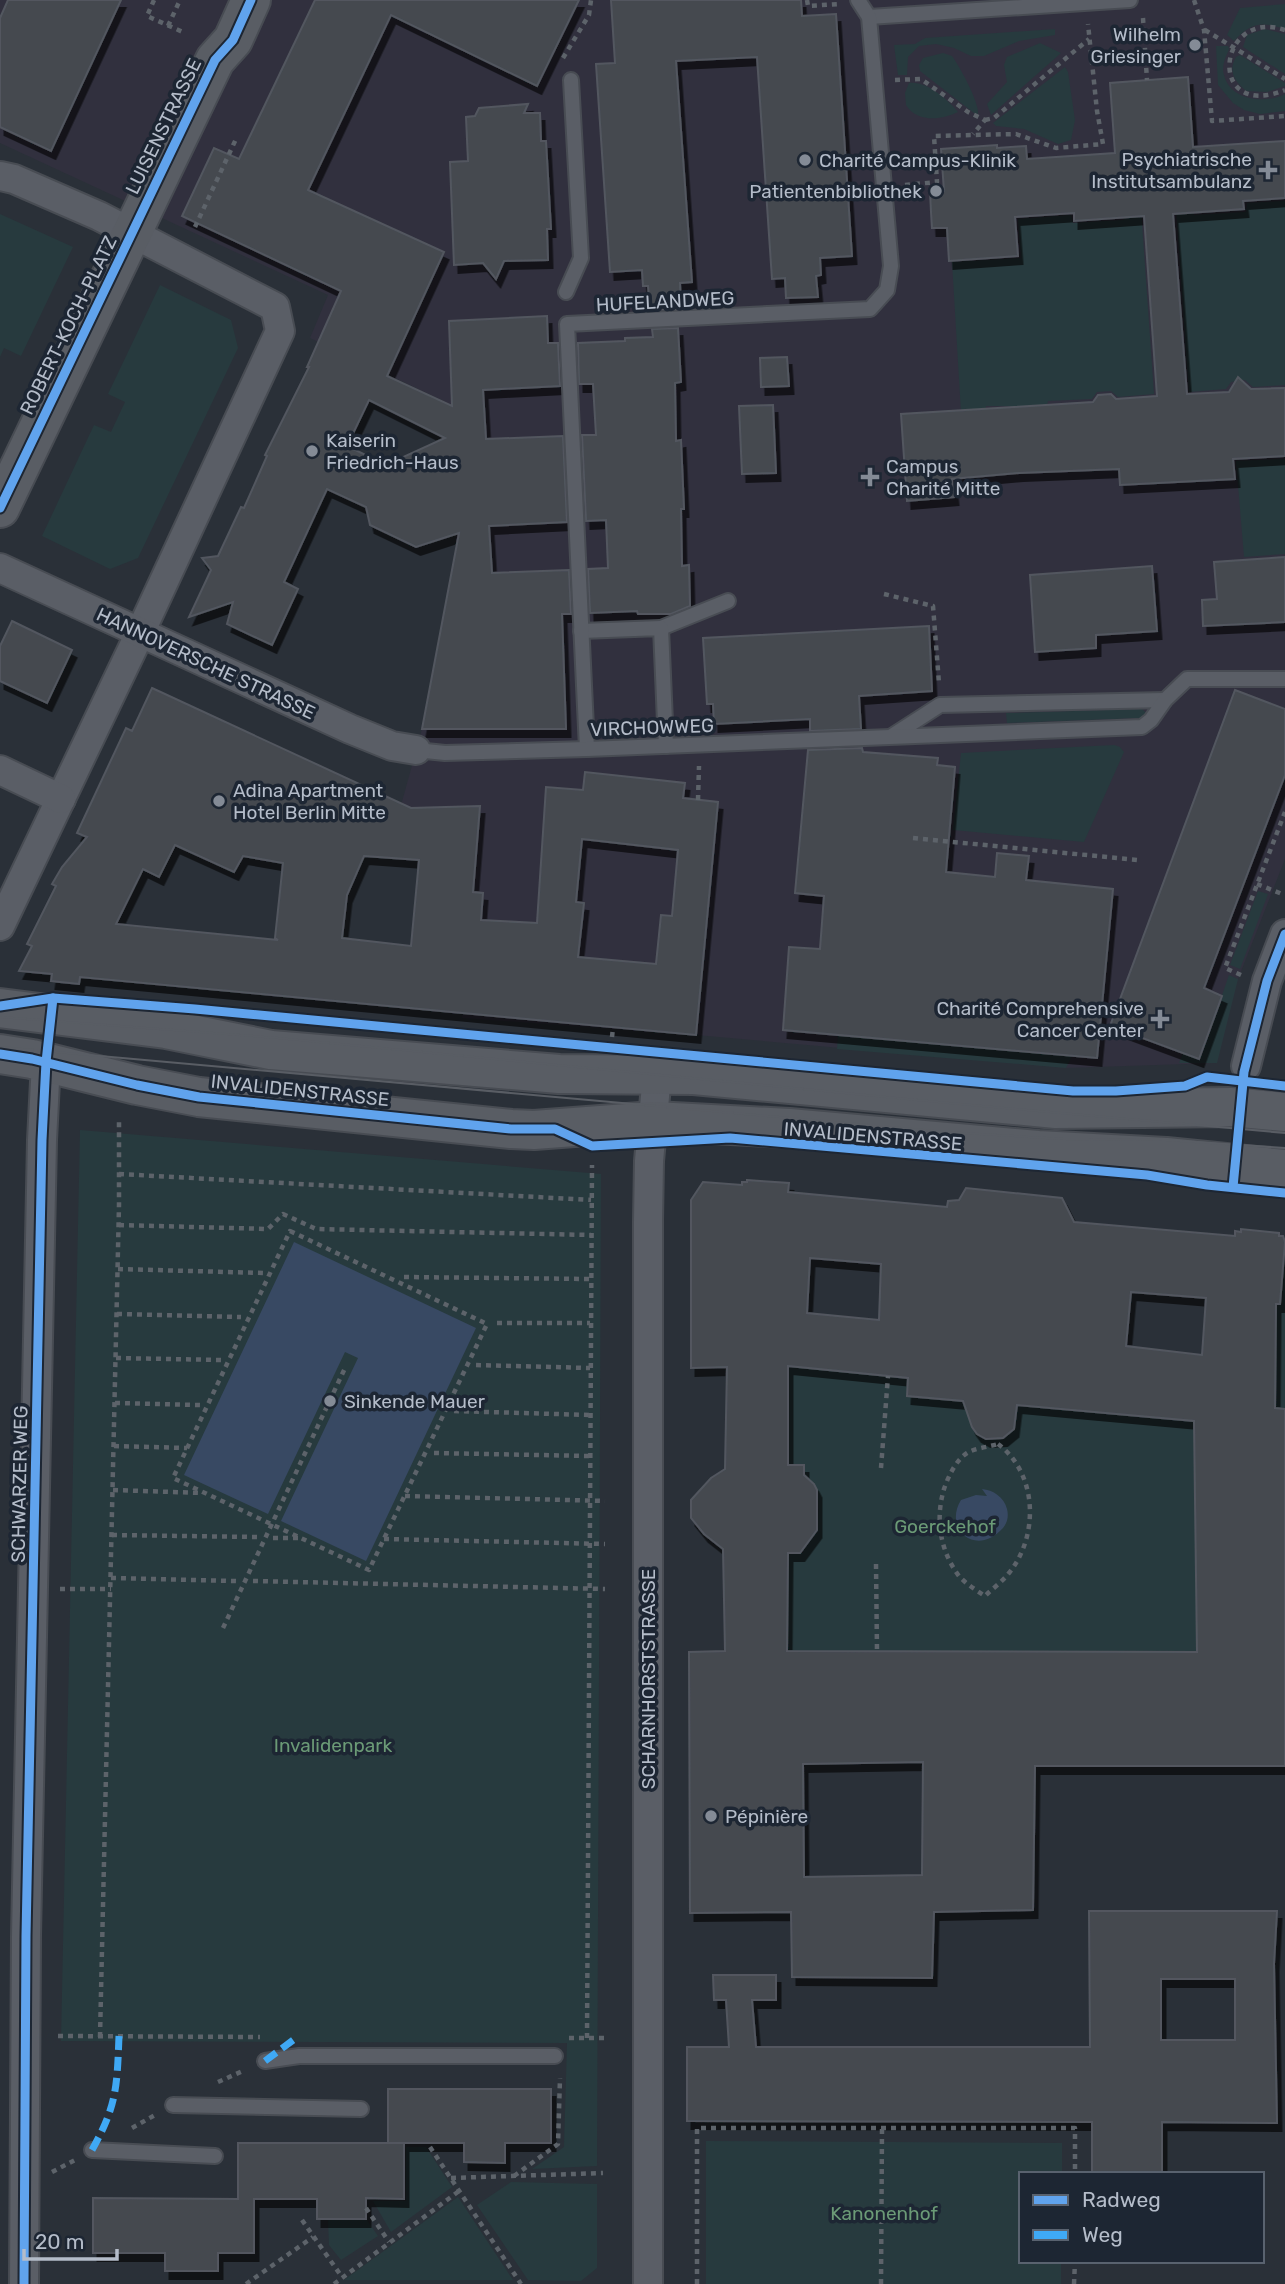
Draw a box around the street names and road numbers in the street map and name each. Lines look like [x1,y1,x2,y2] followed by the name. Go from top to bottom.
[121,55,206,198] street label: LUISENSTRASSE
[15,232,122,418] street label: ROBERT-KOCH-PLATZ
[595,286,735,317] street label: HUFELANDWEG
[93,603,319,724] street label: HANNOVERSCHE STRASSE
[590,714,714,741] street label: VIRCHOWWEG
[210,1070,390,1111] street label: INVALIDENSTRASSE
[783,1117,963,1156] street label: INVALIDENSTRASSE
[7,1405,32,1563] street label: SCHWARZER WEG
[637,1569,660,1789] street label: SCHARNHORSTSTRASSE

